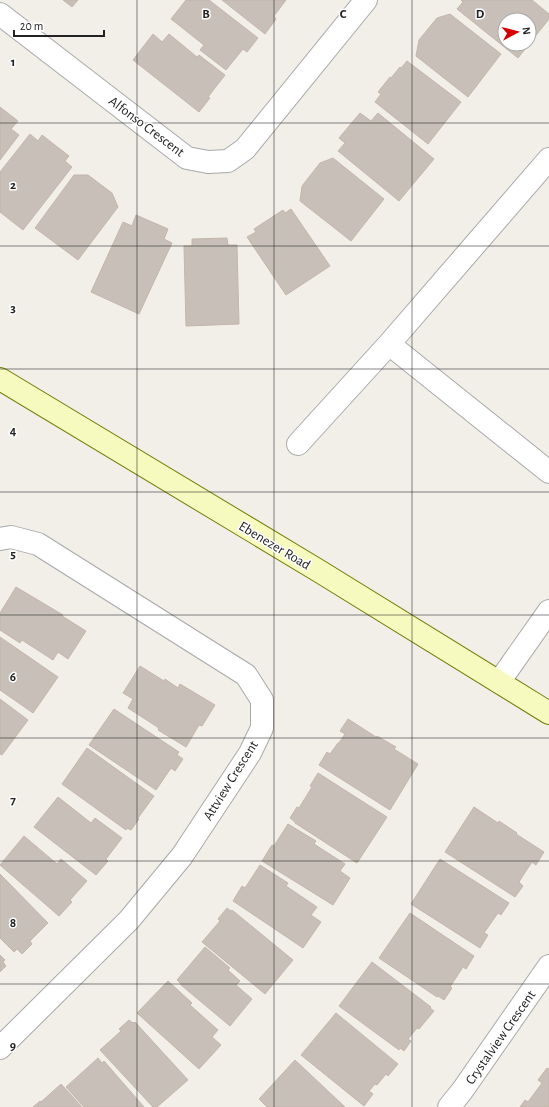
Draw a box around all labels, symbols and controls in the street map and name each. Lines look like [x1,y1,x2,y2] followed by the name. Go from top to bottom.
[202,8,210,21] text: B
[340,8,347,21] text: C
[476,8,485,21] text: D
[14,12,104,38] scale bar
[497,12,537,52] north arrow
[20,20,43,32] text: 20 m
[521,26,532,35] text: N
[11,56,15,69] text: 1
[106,94,187,160] street label: Alfonso Crescent
[10,179,16,192] text: 2
[10,302,16,315] text: 3
[10,425,17,438] text: 4
[236,519,313,573] street label: Ebenezer Road
[10,548,16,561] text: 5
[10,671,16,684] text: 6
[201,738,261,823] street label: Attview Crescent
[10,794,16,807] text: 7
[10,917,16,930] text: 8
[463,987,539,1087] street label: Crystalview Crescent
[10,1040,16,1053] text: 9

